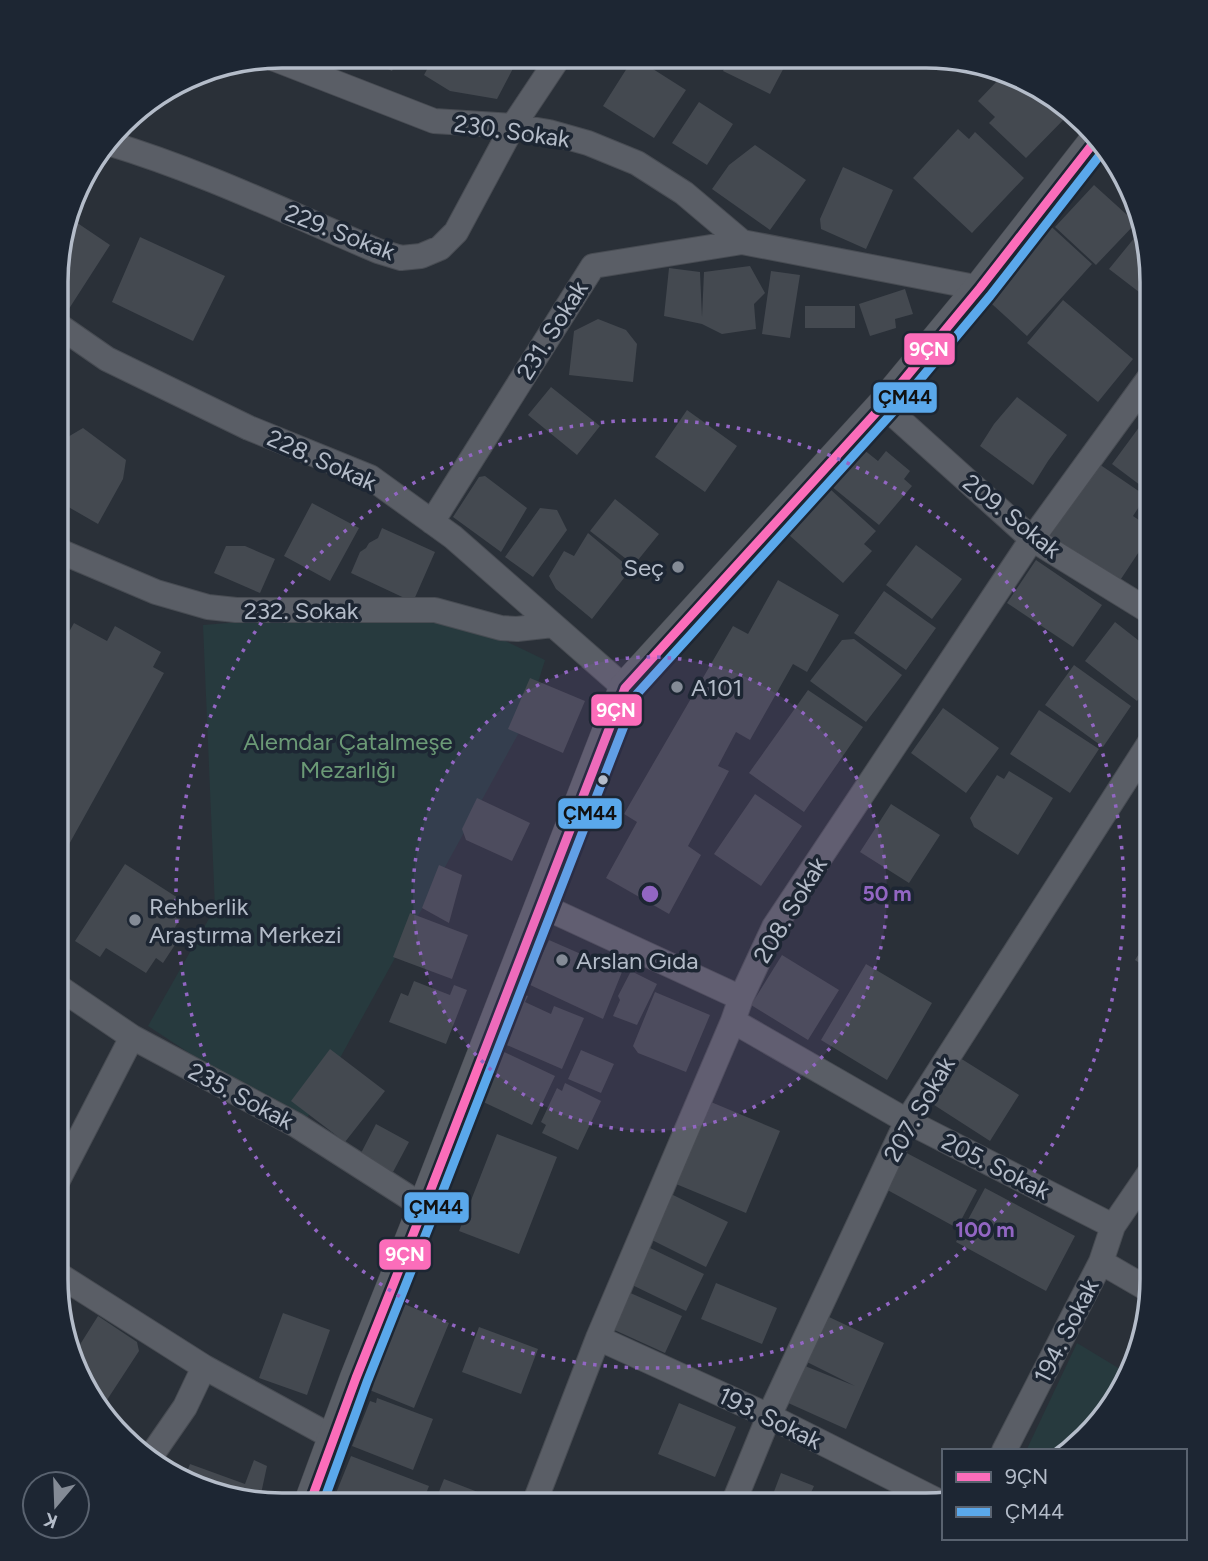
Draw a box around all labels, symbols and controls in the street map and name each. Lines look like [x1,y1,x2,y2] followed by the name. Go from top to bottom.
[452,109,572,154] street label: 230. Sokak
[281,198,399,266] street label: 229. Sokak
[510,275,594,385] street label: 231. Sokak
[903,332,956,366] line badge: 9ÇN
[909,338,949,361] text: 9ÇN
[872,381,938,414] line badge: ÇM44
[878,386,932,409] text: ÇM44
[263,423,381,497] street label: 228. Sokak
[957,468,1067,564] street label: 209. Sokak
[623,553,664,582] place label: Seç
[670,559,686,575] marker: Seç
[244,596,359,625] street label: 232. Sokak
[691,673,742,702] place label: A101
[669,679,685,695] marker: A101
[590,693,643,727] line badge: 9ÇN
[596,699,636,722] text: 9ÇN
[243,727,453,784] park label: Alemdar Çatalmeşe Mezarlığı
[596,773,610,787] unlabelled marker
[557,797,623,830] line badge: ÇM44
[563,802,617,825] text: ÇM44
[747,851,833,968] street label: 208. Sokak
[862,881,912,906] text: 50 m
[638,882,662,906] centre of rings
[149,892,342,949] place label: Rehberlik Araştırma Merkezi
[127,912,143,928] marker: Rehberlik Araştırma Merkezi
[576,946,699,975] place label: Arslan Gıda
[554,952,570,968] marker: Arslan Gıda
[877,1051,961,1167] street label: 207. Sokak
[183,1056,299,1136] street label: 235. Sokak
[937,1126,1055,1206] street label: 205. Sokak
[403,1191,470,1224] line badge: ÇM44
[409,1196,463,1219] text: ÇM44
[955,1217,1015,1242] text: 100 m
[378,1238,432,1271] line badge: 9ÇN
[385,1243,425,1266] text: 9ÇN
[1027,1274,1105,1388] street label: 194. Sokak
[714,1381,827,1456] street label: 193. Sokak
[942,1449,1187,1540] legend
[1005,1464,1048,1489] text: 9ÇN
[21,1470,91,1540] north arrow
[1005,1499,1064,1524] text: ÇM44
[41,1508,60,1534] text: K

